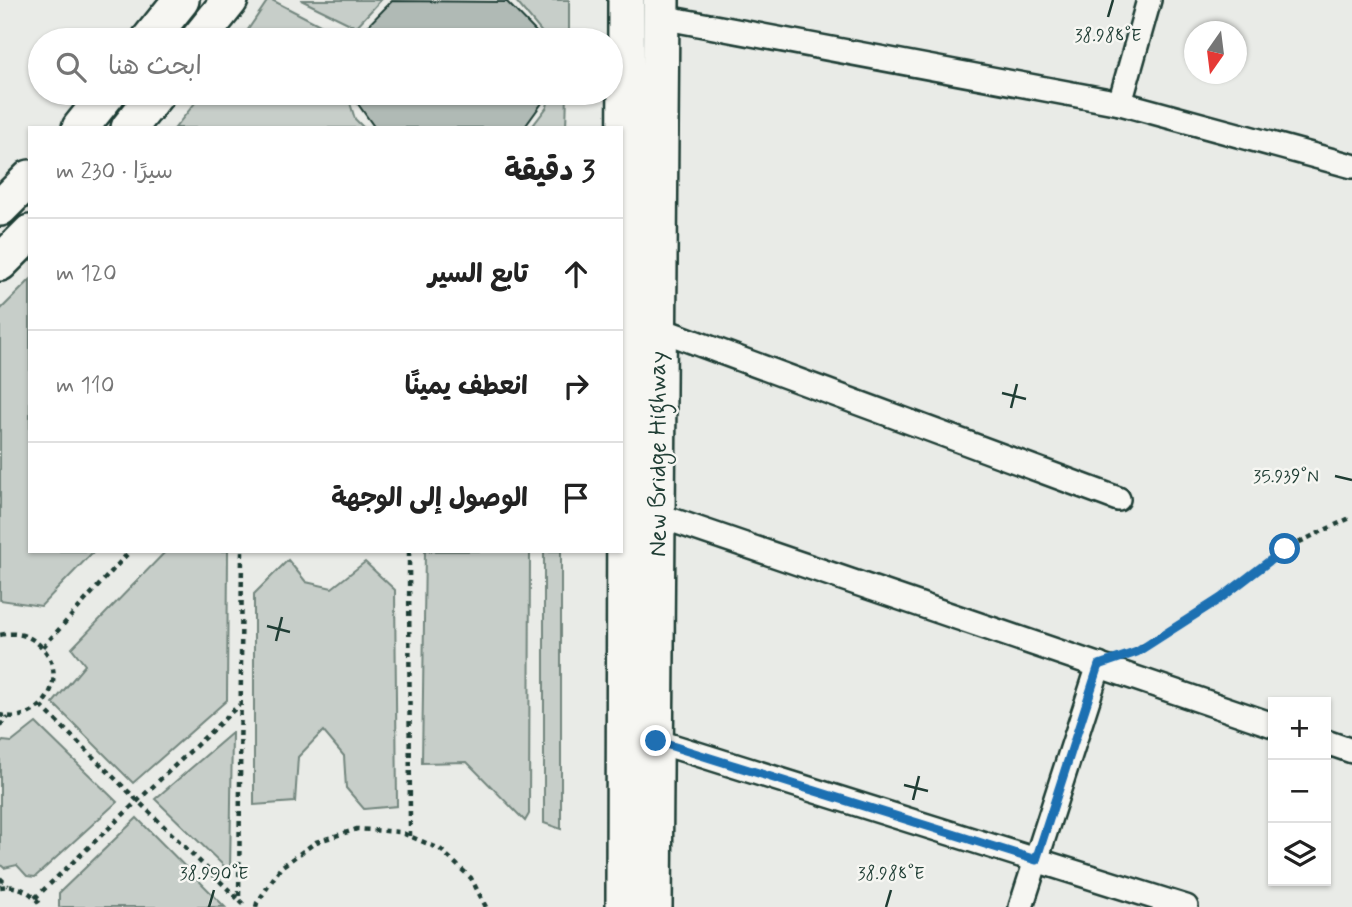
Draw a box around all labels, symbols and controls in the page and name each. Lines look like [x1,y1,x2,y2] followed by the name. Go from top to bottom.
[1184,21,1247,84] north arrow
[1074,24,1142,48] text: 38.988°E
[28,28,623,105] search box
[52,48,90,86] icon: search
[108,50,202,84] text: ابحث هنا
[504,152,595,191] text: 3 دقيقة
[56,157,173,187] text: سيرًا · 230 m
[557,255,595,293] icon: ahead
[428,258,528,292] text: تابع السير
[56,259,117,289] text: 120 m
[643,351,677,557] street label: New Bridge Highway
[557,367,595,405] icon: right
[405,370,528,404] text: انعطف يمينًا
[56,371,115,401] text: 110 m
[1253,465,1319,489] text: 35.939°N
[557,479,595,517] icon: arrive
[331,482,528,516] text: الوصول إلى الوجهة
[1269,533,1300,564] route start
[1268,697,1331,886] map controls
[1268,697,1331,760] button: +
[640,725,671,756] route end
[1268,760,1331,823] button: −
[1268,823,1331,886] button: layers
[179,862,249,886] text: 38.990°E
[857,862,925,886] text: 38.988°E

